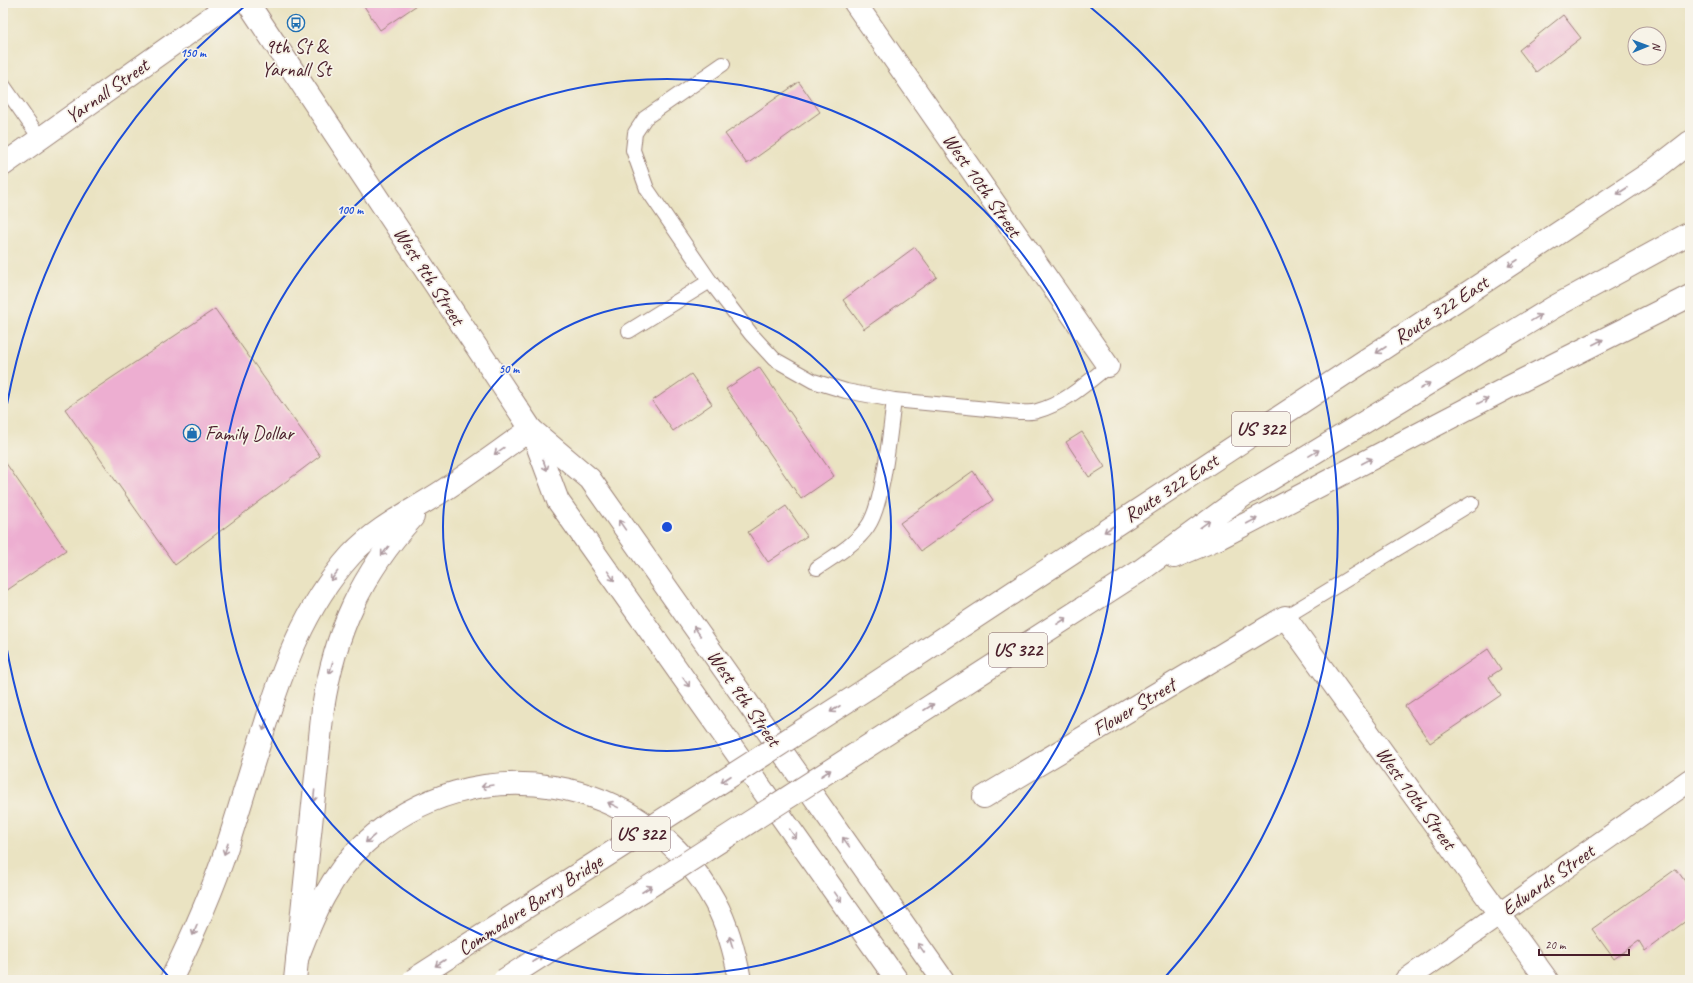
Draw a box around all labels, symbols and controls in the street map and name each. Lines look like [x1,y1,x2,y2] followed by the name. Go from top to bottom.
[286,13,306,33] bus stop icon: 9th St & Yarnall St
[1627,26,1667,66] north arrow
[261,34,333,82] place label: 9th St & Yarnall St
[1650,42,1664,52] text: N
[180,45,207,61] text: 150 m
[60,52,156,129] street label: Yarnall Street
[937,128,1028,244] street label: West 10th Street
[1616,187,1627,195] one-way arrow
[337,202,364,218] text: 100 m
[388,222,471,332] street label: West 9th Street
[1508,259,1519,267] one-way arrow
[1389,269,1495,350] street label: Route 322 East
[1530,314,1541,322] one-way arrow
[1592,338,1604,345] one-way arrow
[1376,346,1387,354] one-way arrow
[499,361,520,377] text: 50 m
[1419,381,1431,389] one-way arrow
[1476,397,1488,404] one-way arrow
[1232,412,1290,446] road number: US 322
[205,421,295,446] place label: Family Dollar
[182,423,202,443] shop icon: Family Dollar
[494,447,505,455] one-way arrow
[1119,447,1225,528] street label: Route 322 East
[1308,449,1319,457] one-way arrow
[1361,457,1373,464] one-way arrow
[541,459,549,471] one-way arrow
[1246,517,1258,525] one-way arrow
[618,520,626,531] one-way arrow
[660,520,674,534] centre of rings
[1200,520,1211,528] one-way arrow
[1104,525,1115,533] one-way arrow
[381,545,389,556] one-way arrow
[330,570,338,581] one-way arrow
[607,570,615,581] one-way arrow
[1056,617,1067,626] one-way arrow
[693,626,701,637] one-way arrow
[989,633,1047,667] road number: US 322
[702,645,788,753] street label: West 9th Street
[327,661,334,674] one-way arrow
[1088,671,1183,742] street label: Flower Street
[682,676,690,687] one-way arrow
[923,703,934,711] one-way arrow
[830,705,841,713] one-way arrow
[261,719,268,732] one-way arrow
[1370,742,1463,856] street label: West 10th Street
[821,768,832,777] one-way arrow
[721,775,732,783] one-way arrow
[481,782,494,790] one-way arrow
[310,789,318,802] one-way arrow
[608,801,620,808] one-way arrow
[612,817,670,851] road number: US 322
[789,828,797,839] one-way arrow
[365,834,376,843] one-way arrow
[842,837,850,848] one-way arrow
[1497,838,1601,921] street label: Edwards Street
[221,843,229,855] one-way arrow
[453,848,608,961] street label: Commodore Barry Bridge
[641,884,652,893] one-way arrow
[834,891,842,902] one-way arrow
[190,924,198,936] one-way arrow
[1539,931,1629,957] scale bar
[727,936,734,949] one-way arrow
[1545,937,1567,953] text: 20 m
[917,943,925,954] one-way arrow
[531,955,542,963] one-way arrow
[435,959,446,967] one-way arrow

